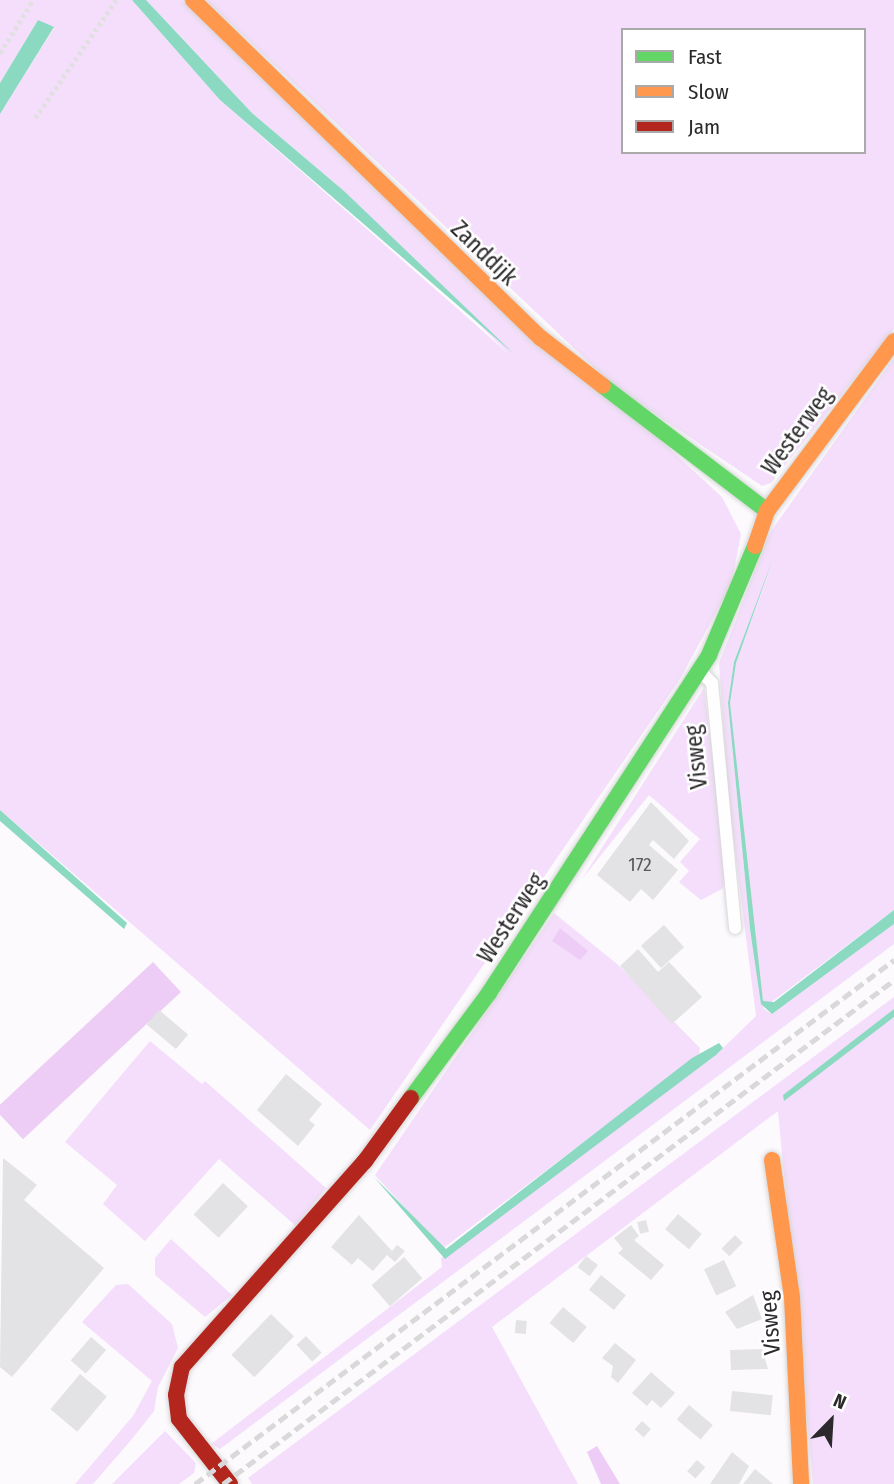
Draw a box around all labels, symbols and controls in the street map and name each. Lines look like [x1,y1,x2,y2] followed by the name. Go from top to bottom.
[621,28,866,154] legend
[688,44,722,70] text: Fast
[688,79,729,105] text: Slow
[688,114,720,140] text: Jam
[445,215,523,291] street label: Zanddijk
[756,382,838,480] street label: Westerweg
[679,724,713,790] street label: Visweg
[628,854,652,876] house number: 172
[472,868,550,968] street label: Westerweg
[754,1290,786,1356] street label: Visweg
[796,1386,866,1456] north arrow
[830,1389,850,1414] text: N

